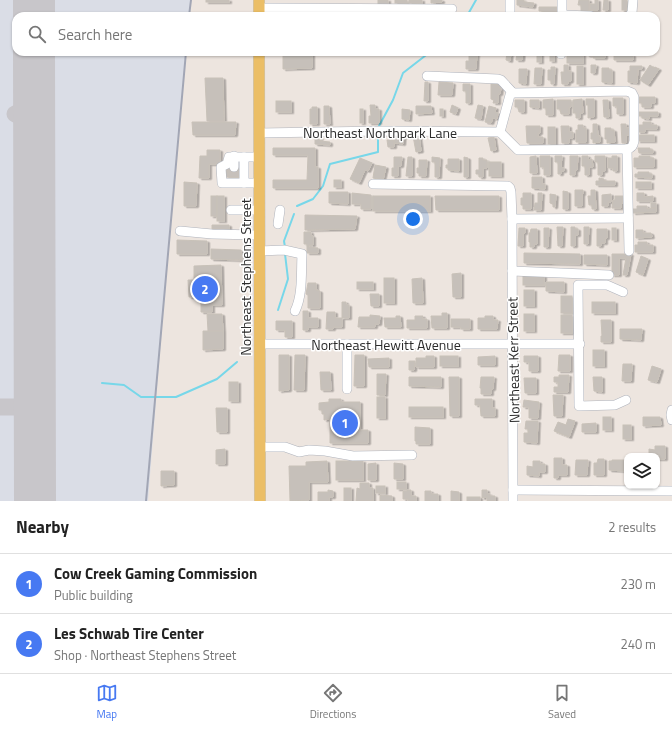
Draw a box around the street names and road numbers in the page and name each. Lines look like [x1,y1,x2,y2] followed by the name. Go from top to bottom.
[303,122,457,143] street label: Northeast Northpark Lane
[235,198,256,356] street label: Northeast Stephens Street
[501,297,525,423] street label: Northeast Kerr Street
[311,334,461,355] street label: Northeast Hewitt Avenue

